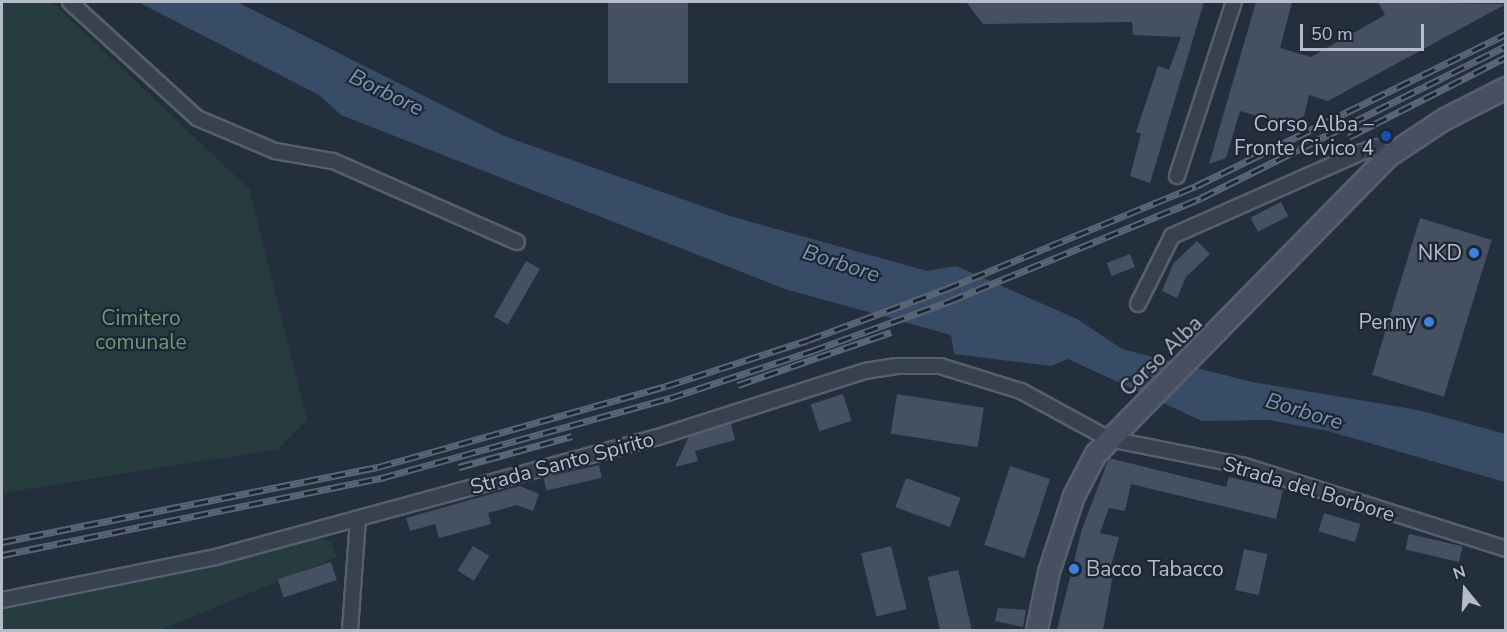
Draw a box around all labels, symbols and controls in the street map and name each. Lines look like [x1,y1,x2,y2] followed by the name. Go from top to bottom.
[1303,12,1428,50] scale bar
[1311,22,1353,46] text: 50 m
[344,64,428,122] water label: Borbore
[1234,111,1374,161] place label: Corso Alba – Fronte Civico 4
[1379,129,1393,143] marker: Corso Alba – Fronte Civico 4
[799,239,883,289] water label: Borbore
[1418,240,1462,266] place label: NKD
[1467,246,1481,260] marker: NKD
[95,305,187,355] park label: Cimitero comunale
[1358,309,1417,335] place label: Penny
[1115,311,1207,401] street label: Corso Alba
[1422,315,1436,329] marker: Penny
[1262,388,1346,436] water label: Borbore
[467,426,657,500] street label: Strada Santo Spirito
[1220,451,1398,527] street label: Strada del Borbore
[1086,556,1224,582] place label: Bacco Tabacco
[1435,560,1495,620] north arrow
[1450,561,1469,585] text: N
[1067,562,1081,576] marker: Bacco Tabacco

